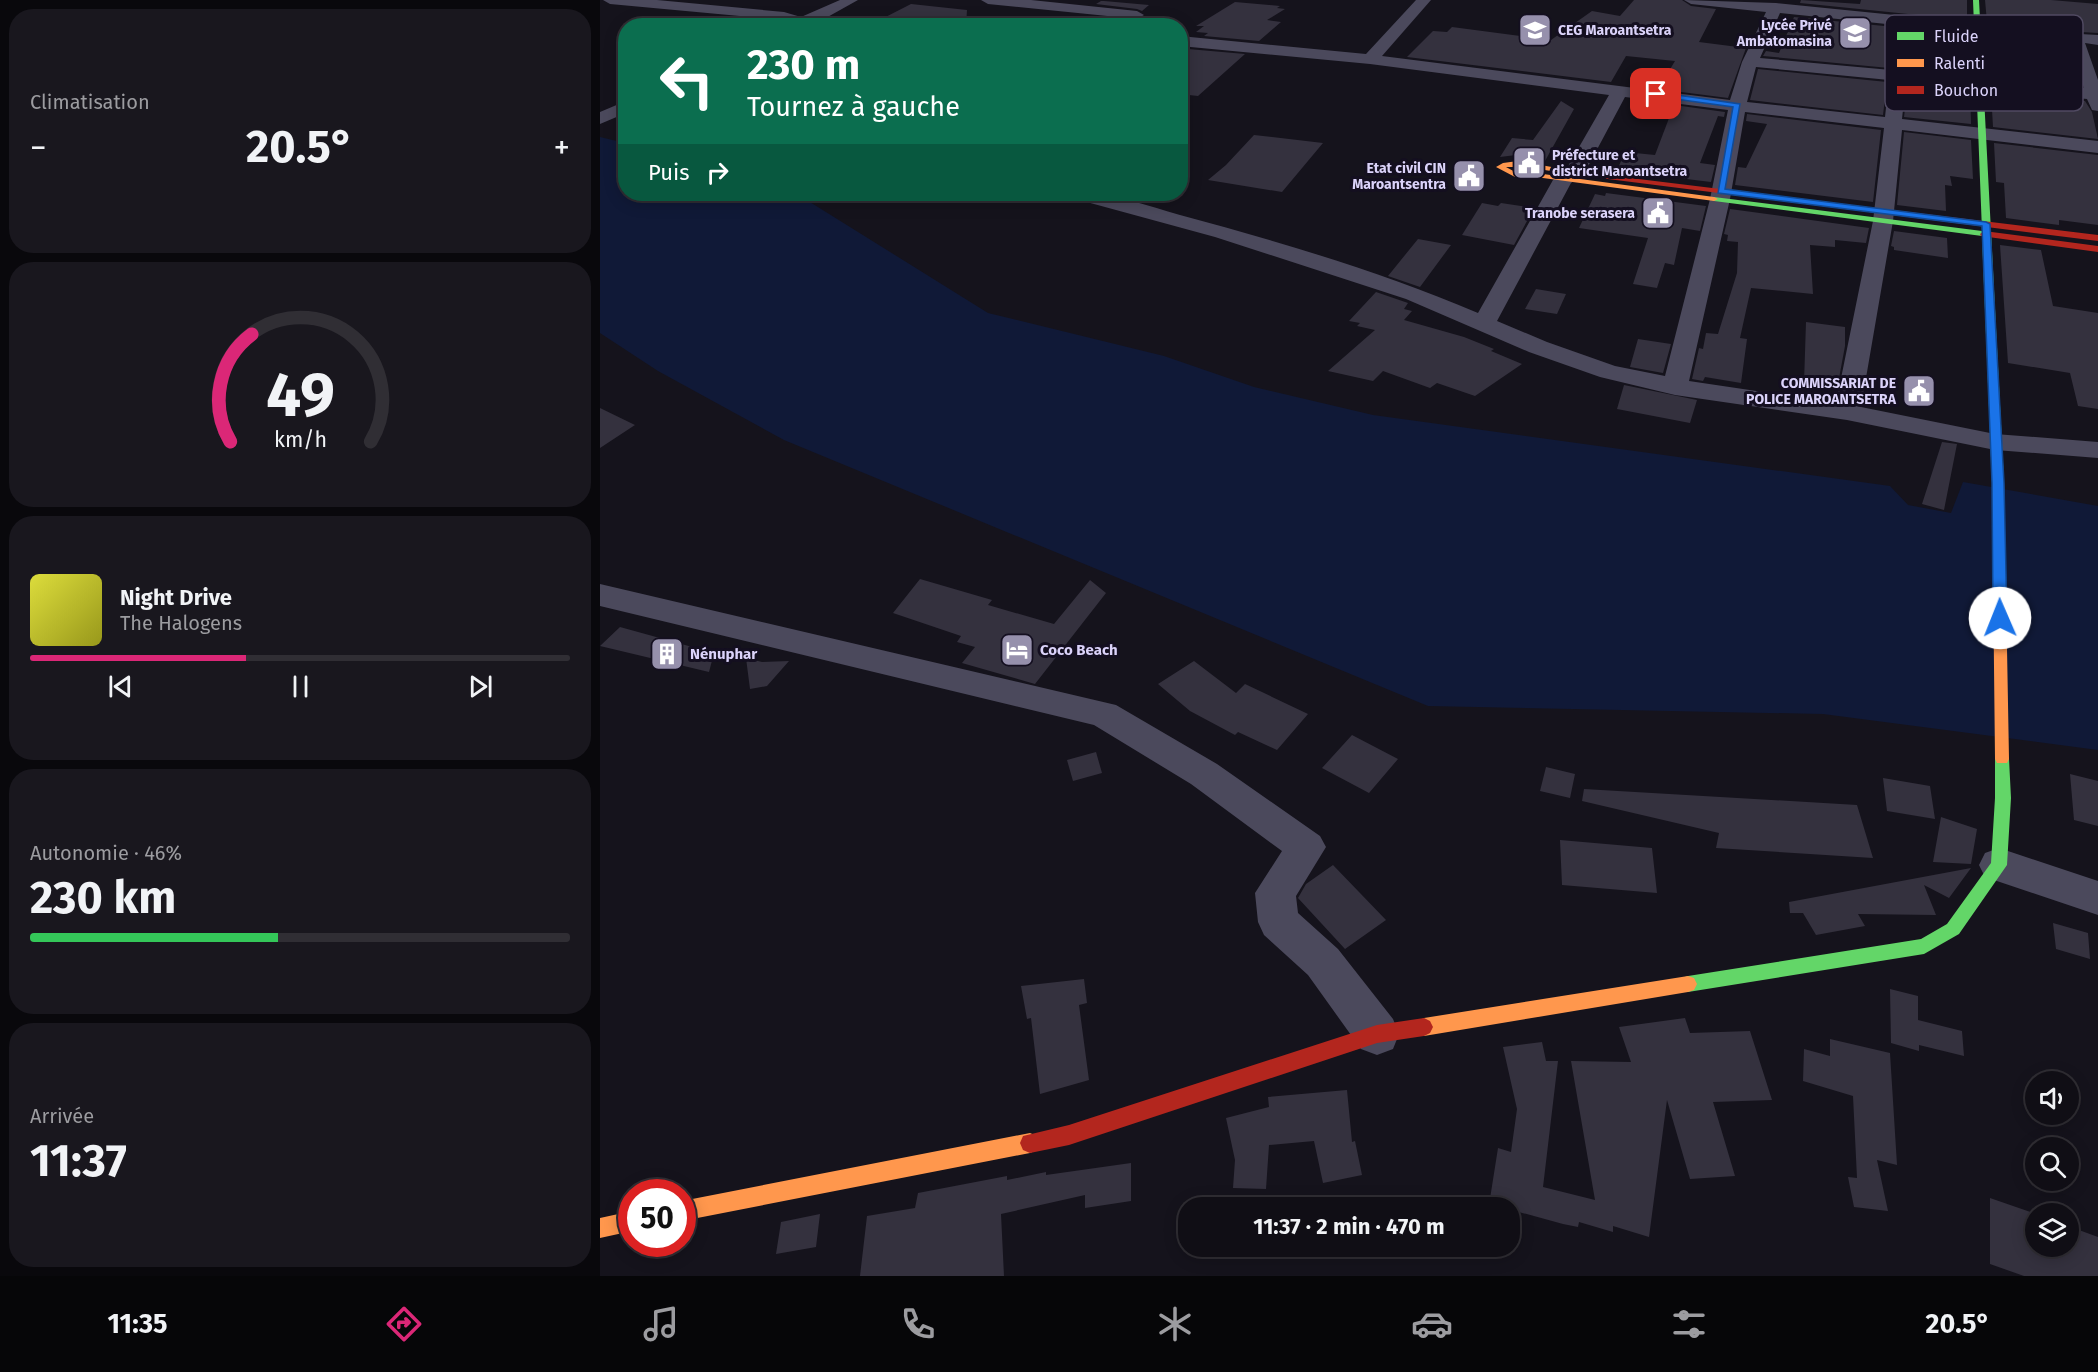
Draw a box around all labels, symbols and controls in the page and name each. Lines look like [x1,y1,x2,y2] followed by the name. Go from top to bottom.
[1517,12,1553,48] school or university icon: CEG Maroantsetra
[1837,15,1873,51] school or university icon: Lycée Privé Ambatomasina
[1885,15,2083,111] legend
[1736,17,1832,50] place label: Lycée Privé Ambatomasina
[1558,22,1672,39] place label: CEG Maroantsetra
[1934,27,1979,46] text: Fluide
[747,40,860,90] text: 230 m
[648,42,726,120] icon: left
[1934,54,1985,73] text: Ralenti
[1630,68,1681,119] pin
[1639,77,1672,110] icon: arrive
[1934,81,1998,100] text: Bouchon
[30,90,150,114] text: Climatisation
[747,91,960,123] text: Tournez à gauche
[246,120,354,174] text: 20.5°
[30,128,47,168] text: −
[554,128,570,168] text: +
[1511,145,1547,181] public building icon: Préfecture et district Maroantsetra
[1552,147,1688,180] place label: Préfecture et district Maroantsetra
[701,156,734,189] icon: right
[1451,158,1487,194] public building icon: Etat civil CIN Maroantsentra
[648,159,689,186] text: Puis
[1352,160,1446,193] place label: Etat civil CIN Maroantsentra
[1640,195,1676,231] public building icon: Tranobe serasera
[1525,205,1635,222] place label: Tranobe serasera
[266,358,334,433] text: 49
[1901,373,1937,409] public building icon: COMMISSARIAT DE POLICE MAROANTSETRA
[1746,375,1897,408] place label: COMMISSARIAT DE POLICE MAROANTSETRA
[273,427,327,453] text: km/h
[120,584,232,611] text: Night Drive
[1968,586,2032,650] position arrow
[120,611,242,635] text: The Halogens
[999,632,1035,668] hotel icon: Coco Beach
[649,636,685,672] building icon: Nénuphar
[1040,641,1118,659] place label: Coco Beach
[690,645,758,663] place label: Nénuphar
[104,670,137,703] icon: previous
[284,670,317,703] icon: pause
[464,670,497,703] icon: next
[30,841,182,865] text: Autonomie · 46%
[30,871,176,925] text: 230 km
[2025,1071,2079,1257] map controls
[2025,1071,2079,1125] button: sound
[30,1104,94,1128] text: Arrivée
[30,1134,127,1188] text: 11:37
[2025,1137,2079,1191] button: search
[618,1179,696,1257] speed limit sign: 50
[2025,1203,2079,1257] button: layers
[1253,1213,1445,1240] text: 11:37 · 2 min · 470 m
[383,1303,425,1345] icon: directions
[640,1303,682,1345] icon: music
[897,1303,939,1345] icon: phone
[1154,1303,1196,1345] icon: climate
[1411,1303,1453,1345] icon: car
[1668,1303,1710,1345] icon: filters
[108,1308,168,1340] text: 11:35
[1926,1308,1990,1340] text: 20.5°

